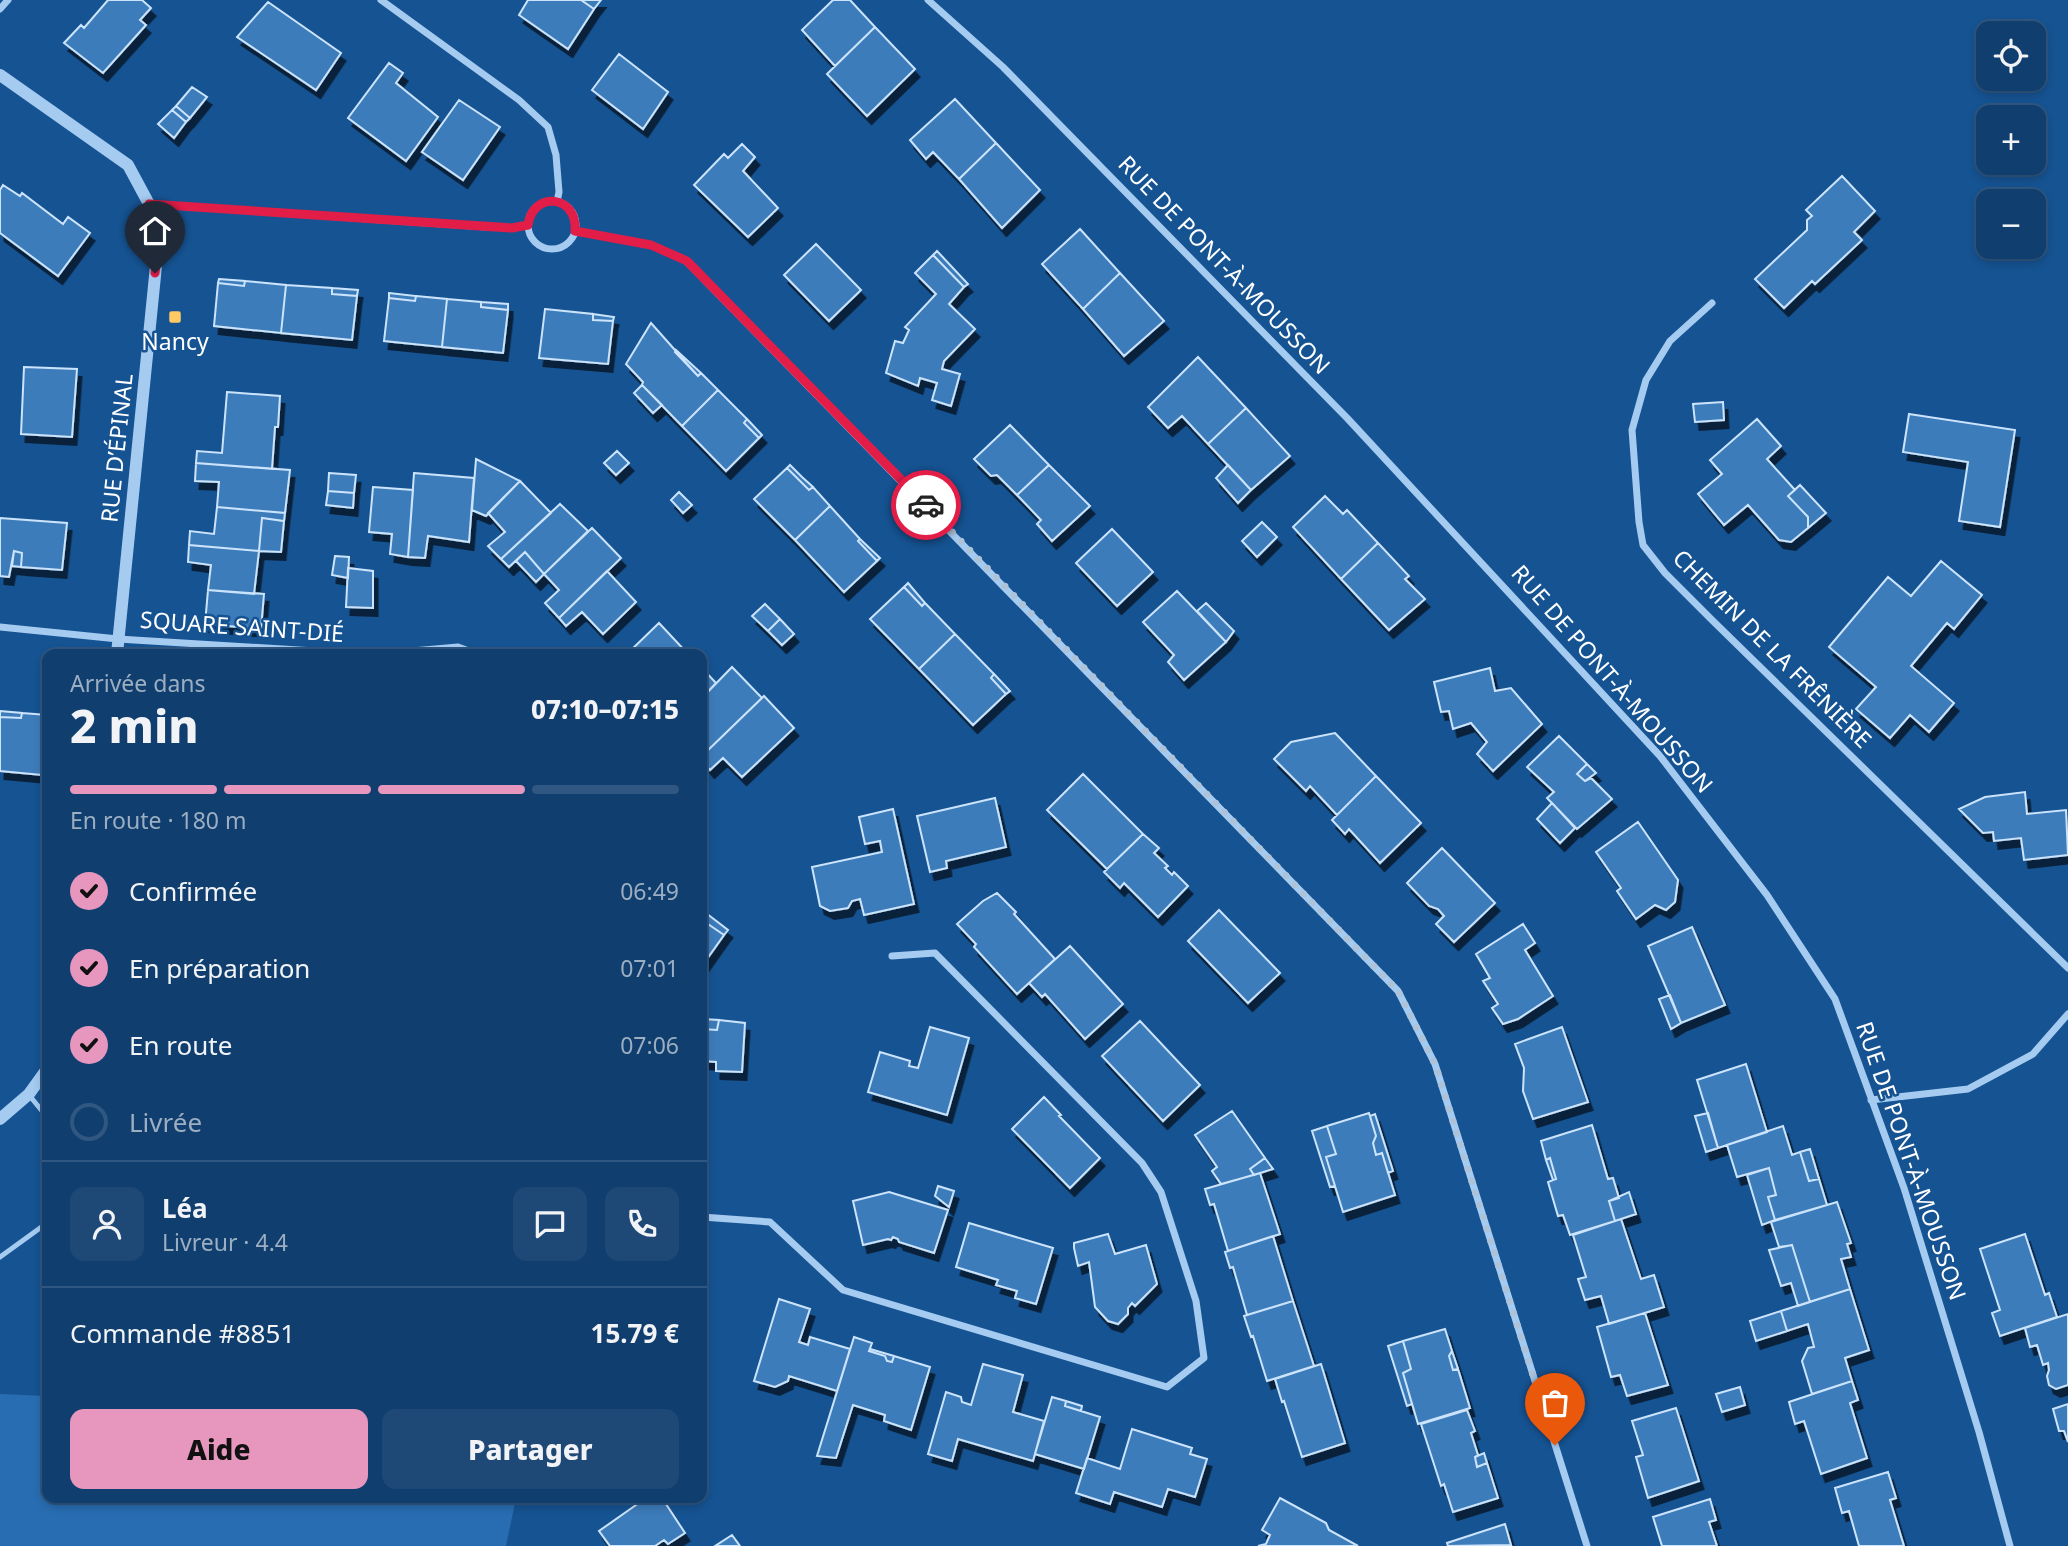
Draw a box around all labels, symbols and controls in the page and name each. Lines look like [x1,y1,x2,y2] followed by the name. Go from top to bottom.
[1976,21,2046,259] map controls
[1976,21,2046,91] button: locate
[1976,105,2046,175] button: +
[1112,148,1338,381] street label: RUE DE PONT-À-MOUSSON
[1976,189,2046,259] button: −
[125,201,185,273] pin
[136,212,174,250] icon: home
[167,309,183,325] marker: Nancy
[141,325,209,357] place label: Nancy
[92,372,140,524] street label: RUE D’ÉPINAL
[891,470,961,540] courier
[907,486,945,524] icon: car
[1666,542,1879,755] street label: CHEMIN DE LA FRÊNIÈRE
[1505,557,1721,799] street label: RUE DE PONT-À-MOUSSON
[139,603,345,649] street label: SQUARE SAINT-DIÉ
[70,667,206,699] text: Arrivée dans
[531,691,679,727] text: 07:10–07:15
[70,694,199,756] text: 2 min
[70,804,247,836] text: En route · 180 m
[70,872,108,910] icon: check
[129,873,257,909] text: Confirmée
[620,875,679,907] text: 06:49
[70,949,108,987] icon: check
[129,950,310,986] text: En préparation
[620,952,679,984] text: 07:01
[1849,1017,1975,1304] street label: RUE DE PONT-À-MOUSSON
[70,1026,108,1064] icon: check
[129,1027,232,1063] text: En route
[620,1029,679,1061] text: 07:06
[129,1104,202,1140] text: Livrée
[70,1187,144,1261] button: person
[513,1187,587,1261] button: chat
[605,1187,679,1261] button: phone
[162,1190,208,1226] text: Léa
[162,1226,288,1258] text: Livreur · 4.4
[70,1315,295,1351] text: Commande #8851
[591,1315,679,1351] text: 15.79 €
[1525,1373,1585,1445] pin
[1536,1384,1574,1422] icon: bag
[70,1409,368,1489] button: Aide
[382,1409,679,1489] button: Partager

